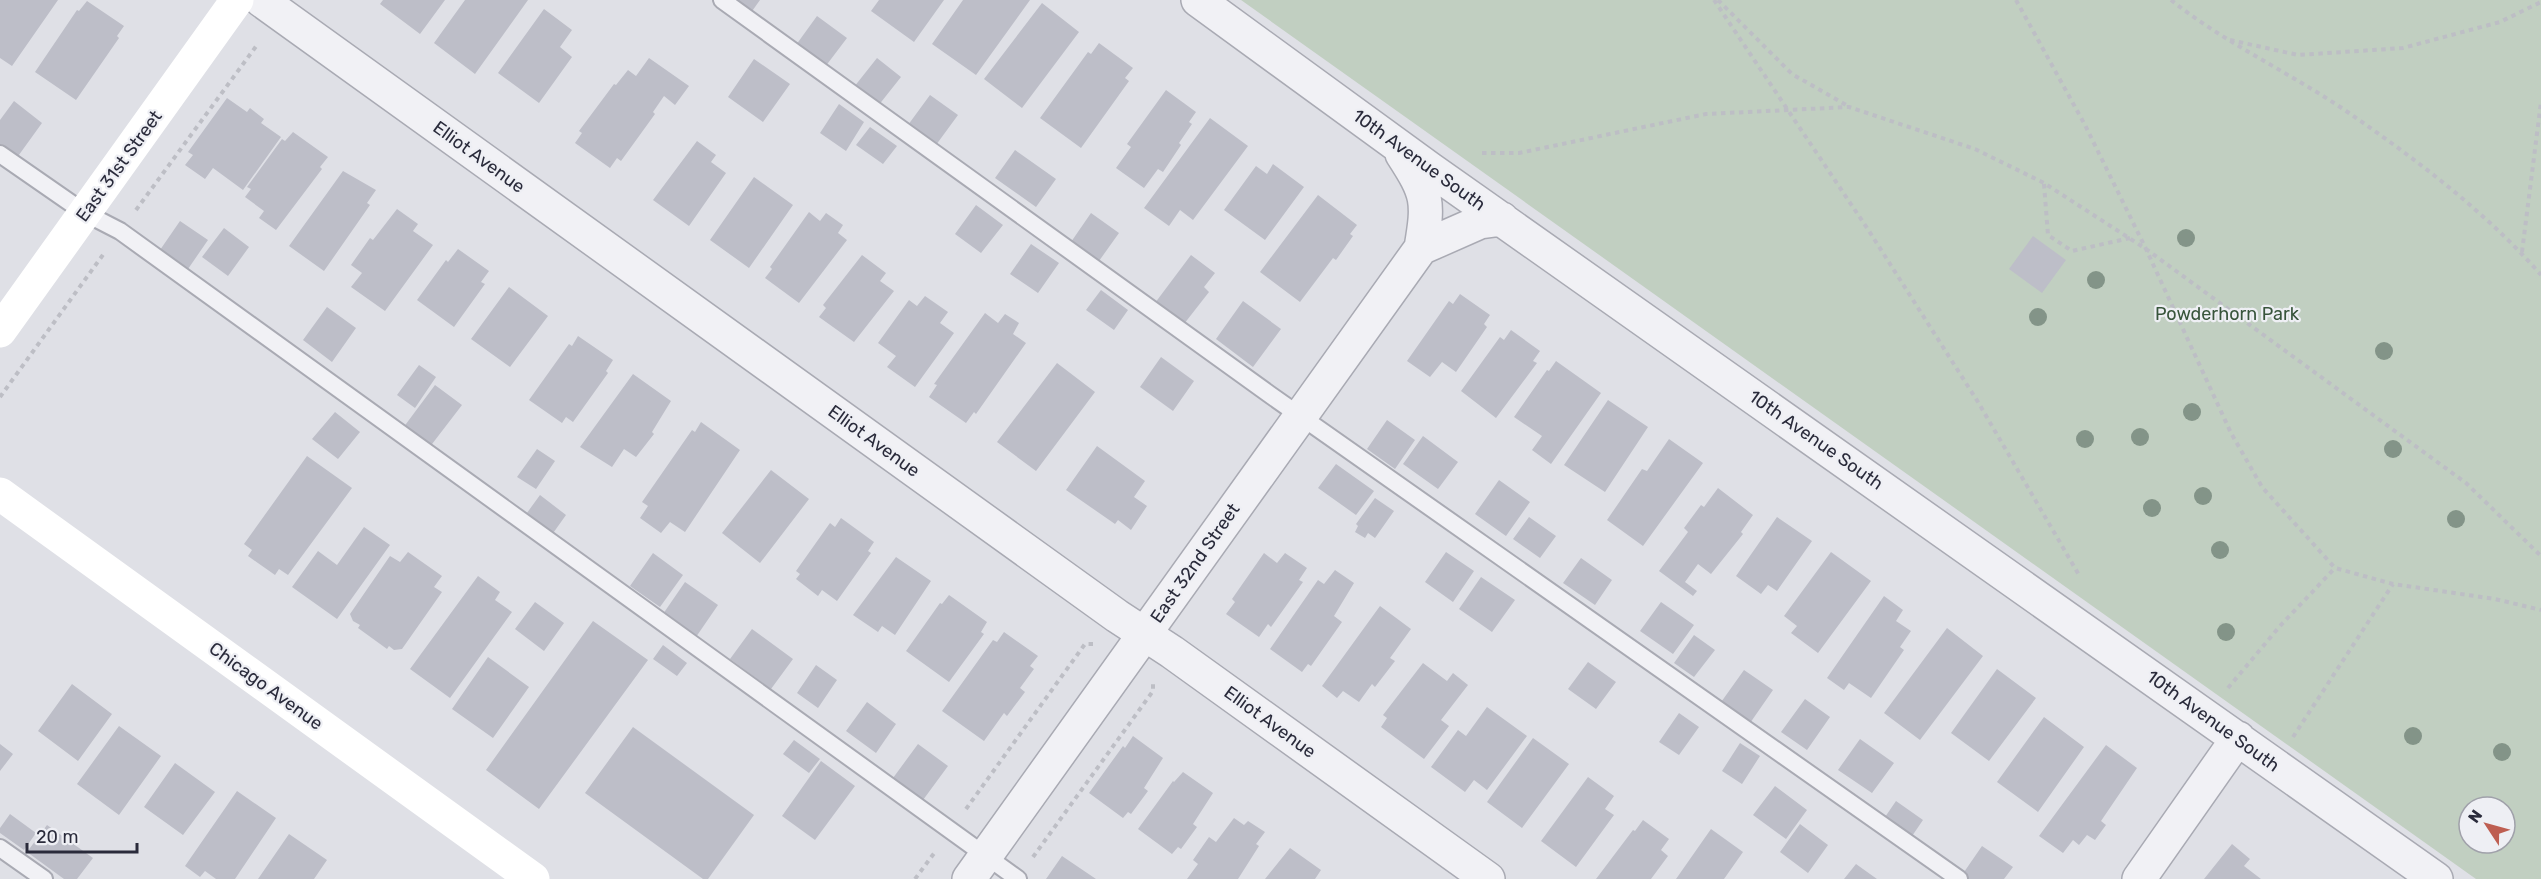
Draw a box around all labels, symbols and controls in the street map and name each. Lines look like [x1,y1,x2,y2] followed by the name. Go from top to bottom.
[1348,104,1490,216] street label: 10th Avenue South
[71,106,167,226] street label: East 31st Street
[429,116,529,198] street label: Elliot Avenue
[2155,303,2300,325] park label: Powderhorn Park
[1745,385,1887,495] street label: 10th Avenue South
[824,400,924,482] street label: Elliot Avenue
[1146,499,1244,627] street label: East 32nd Street
[205,637,327,735] street label: Chicago Avenue
[2142,665,2284,777] street label: 10th Avenue South
[1220,681,1320,763] street label: Elliot Avenue
[2457,795,2517,855] north arrow
[2464,806,2486,827] text: N
[27,816,136,854] scale bar
[36,826,78,848] text: 20 m

